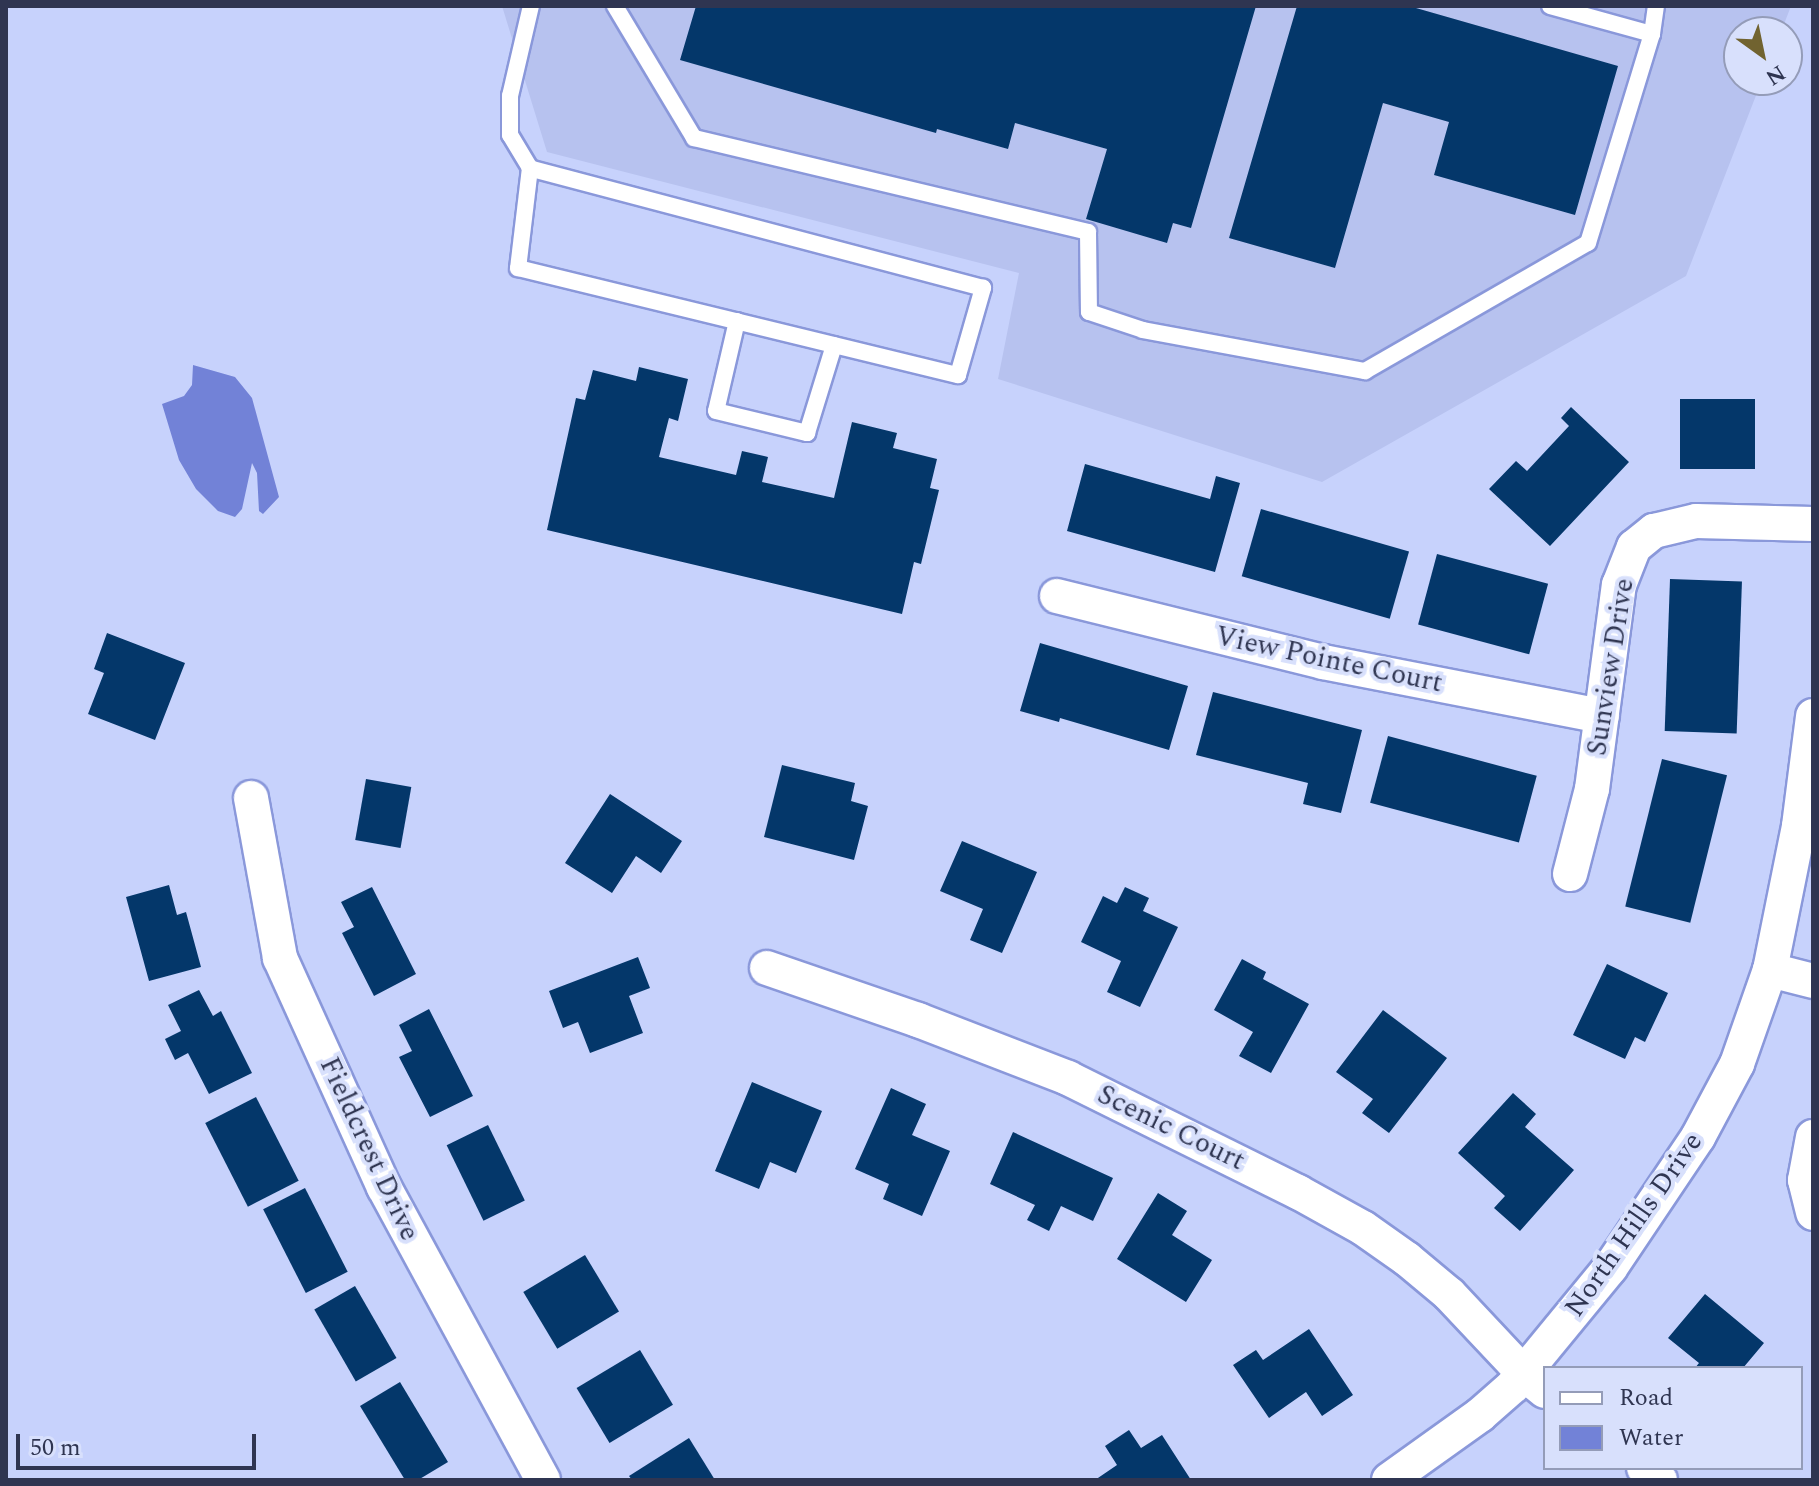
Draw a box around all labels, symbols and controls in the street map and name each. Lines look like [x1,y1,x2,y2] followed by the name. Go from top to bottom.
[1723,16,1803,96] north arrow
[1759,56,1792,94] text: N
[1580,576,1642,758] street label: Sunview Drive
[1212,620,1446,700] street label: View Pointe Court
[312,1052,426,1246] street label: Fieldcrest Drive
[1092,1078,1250,1178] street label: Scenic Court
[1558,1126,1710,1324] street label: North Hills Drive
[1543,1366,1803,1470] legend
[1619,1380,1673,1416] text: Road
[20,1418,260,1468] scale bar
[1619,1420,1683,1456] text: Water
[30,1430,81,1466] text: 50 m

